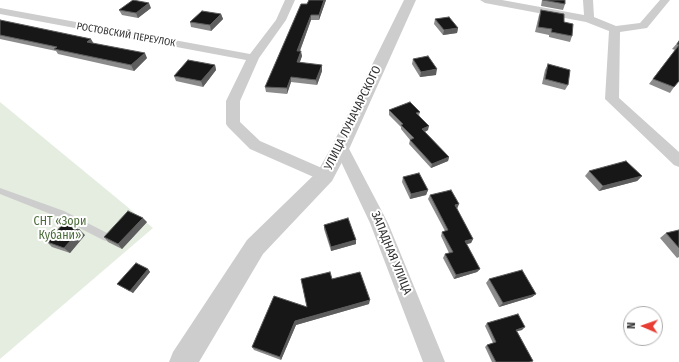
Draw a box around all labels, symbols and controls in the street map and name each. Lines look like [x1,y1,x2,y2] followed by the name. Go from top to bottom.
[76,20,176,50] street label: РОСТОВСКИЙ ПЕРЕУЛОК
[322,64,384,172] street label: УЛИЦА ЛУНАЧАРСКОГО
[368,209,414,297] street label: ЗАПАДНАЯ УЛИЦА
[34,215,86,243] park label: СНТ «Зори Кубани»
[623,306,663,346] north arrow
[625,322,638,329] text: N

